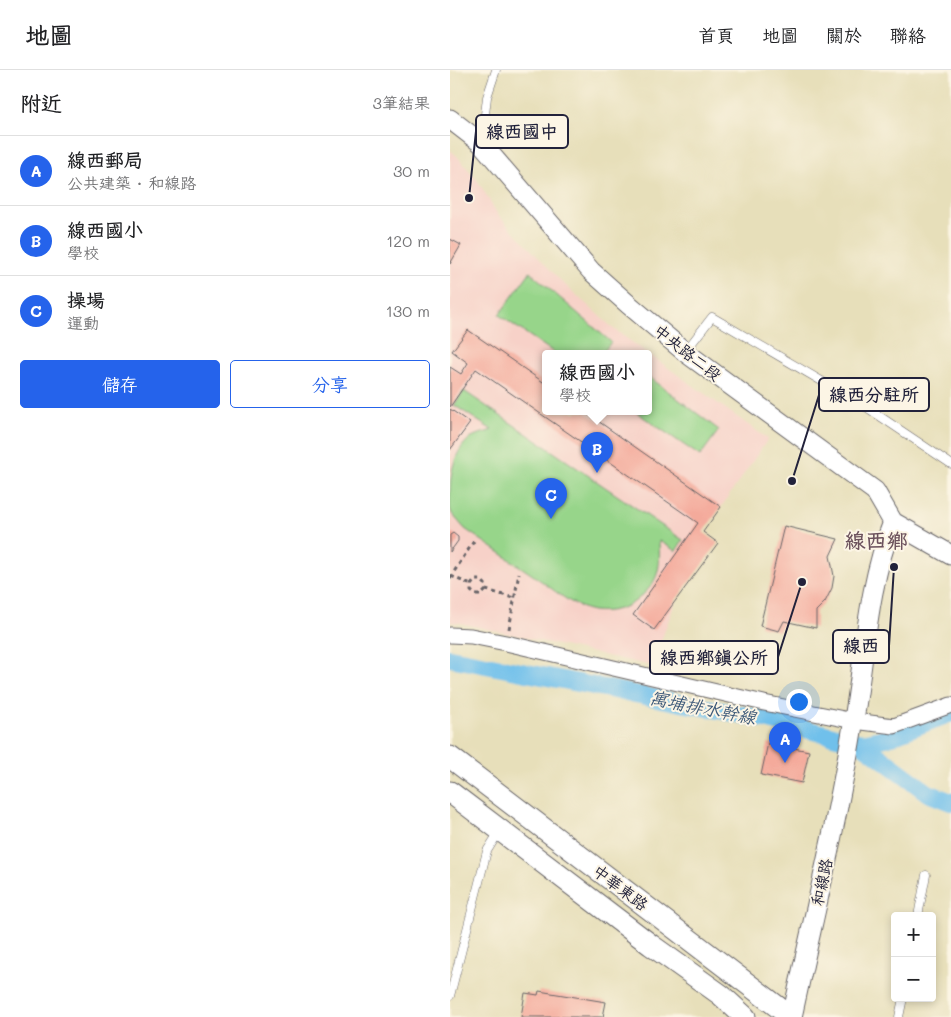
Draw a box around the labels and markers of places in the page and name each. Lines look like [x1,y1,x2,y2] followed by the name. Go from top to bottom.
[476,115,568,148] callout: 線西國中
[819,378,929,411] callout: 線西分駐所
[581,432,613,473] pin: B
[535,478,567,519] pin: C
[833,630,889,663] callout: 線西
[650,641,778,674] callout: 線西鄉鎮公所
[769,722,801,763] pin: A

